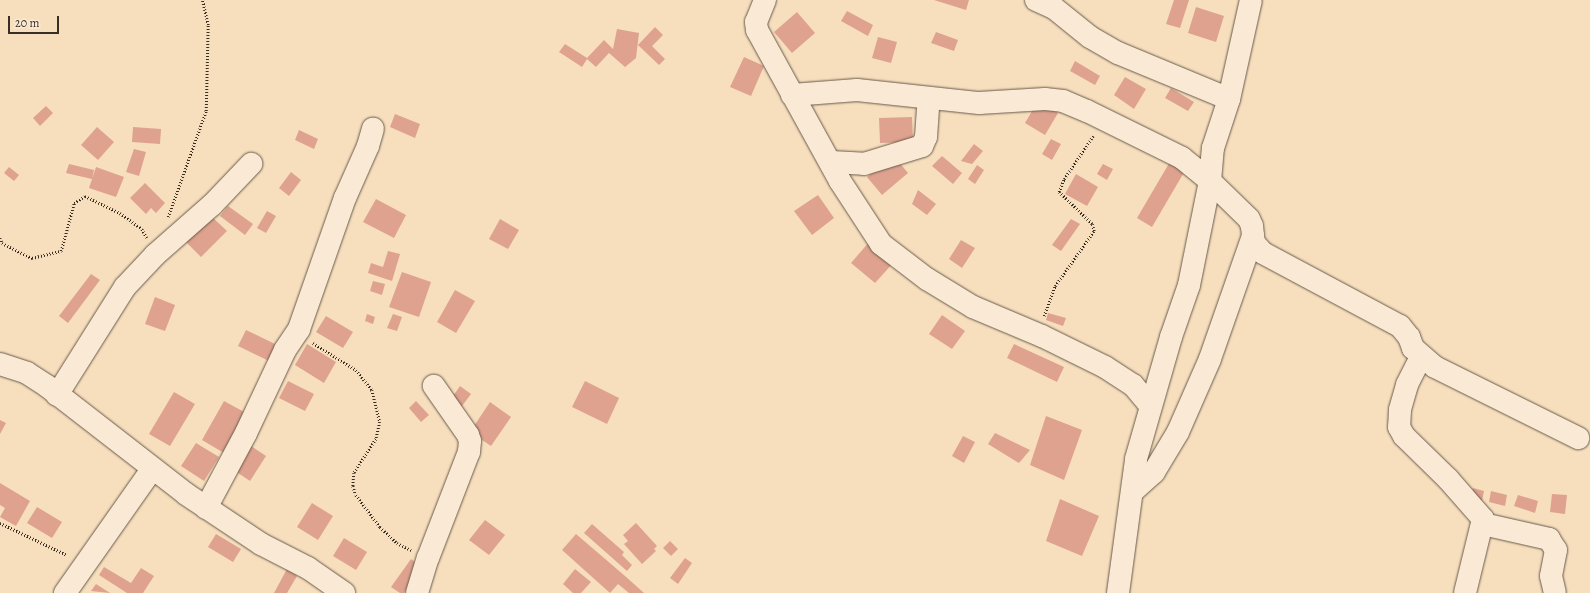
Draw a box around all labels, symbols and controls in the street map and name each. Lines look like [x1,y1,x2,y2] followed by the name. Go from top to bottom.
[10,8,61,34] scale bar
[15,15,39,31] text: 20 m

